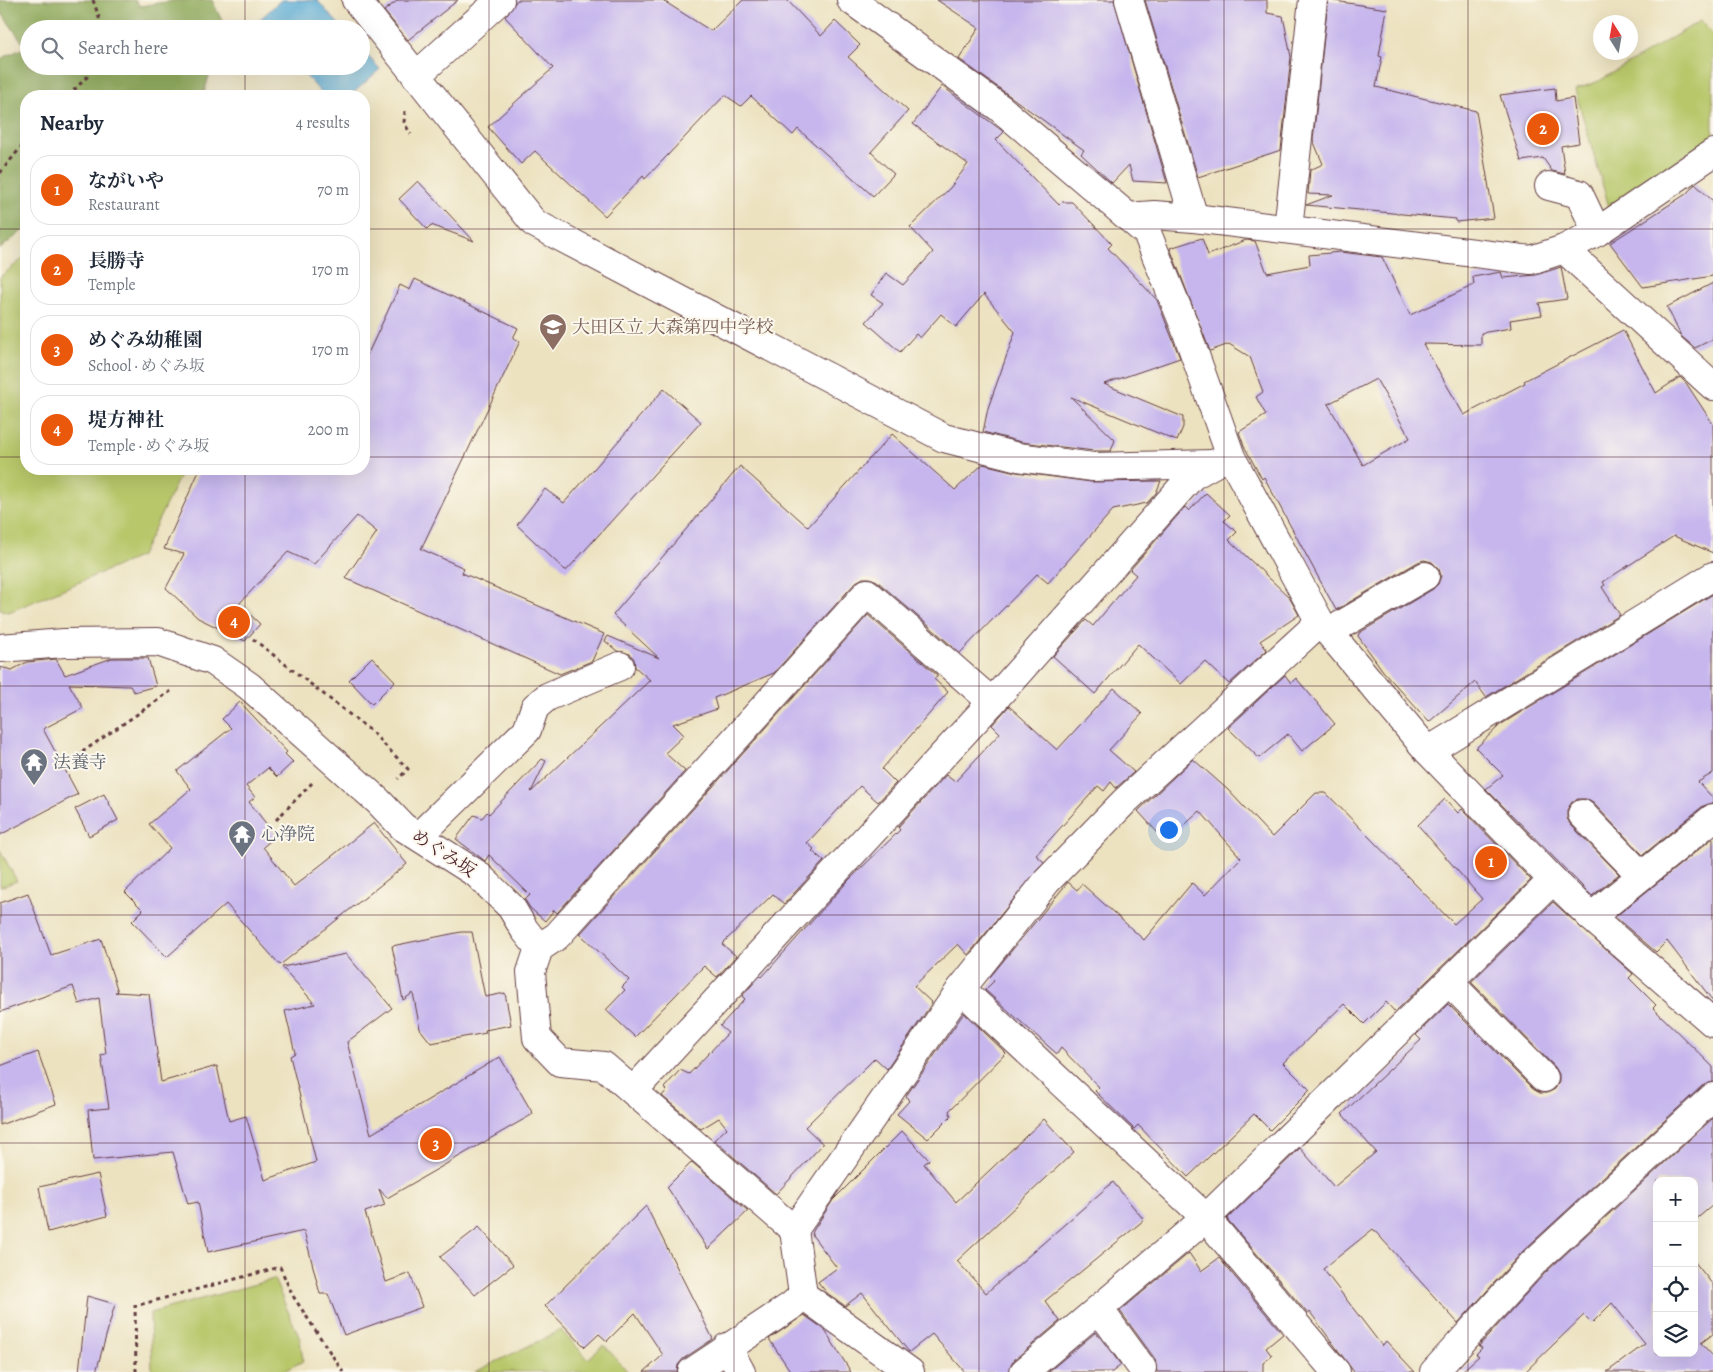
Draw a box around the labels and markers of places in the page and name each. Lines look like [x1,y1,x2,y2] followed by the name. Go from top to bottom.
[1527,110,1559,148] pin: 2
[538,312,568,351] school or university icon: 大田区立 大森第四中学校
[572,315,774,339] place label: 大田区立 大森第四中学校
[218,603,250,641] pin: 4
[19,747,49,786] temple icon: 法養寺
[53,750,107,774] place label: 法養寺
[227,819,257,858] temple icon: 心浄院
[261,822,315,846] place label: 心浄院
[1475,843,1507,881] pin: 1
[420,1125,452,1163] pin: 3

